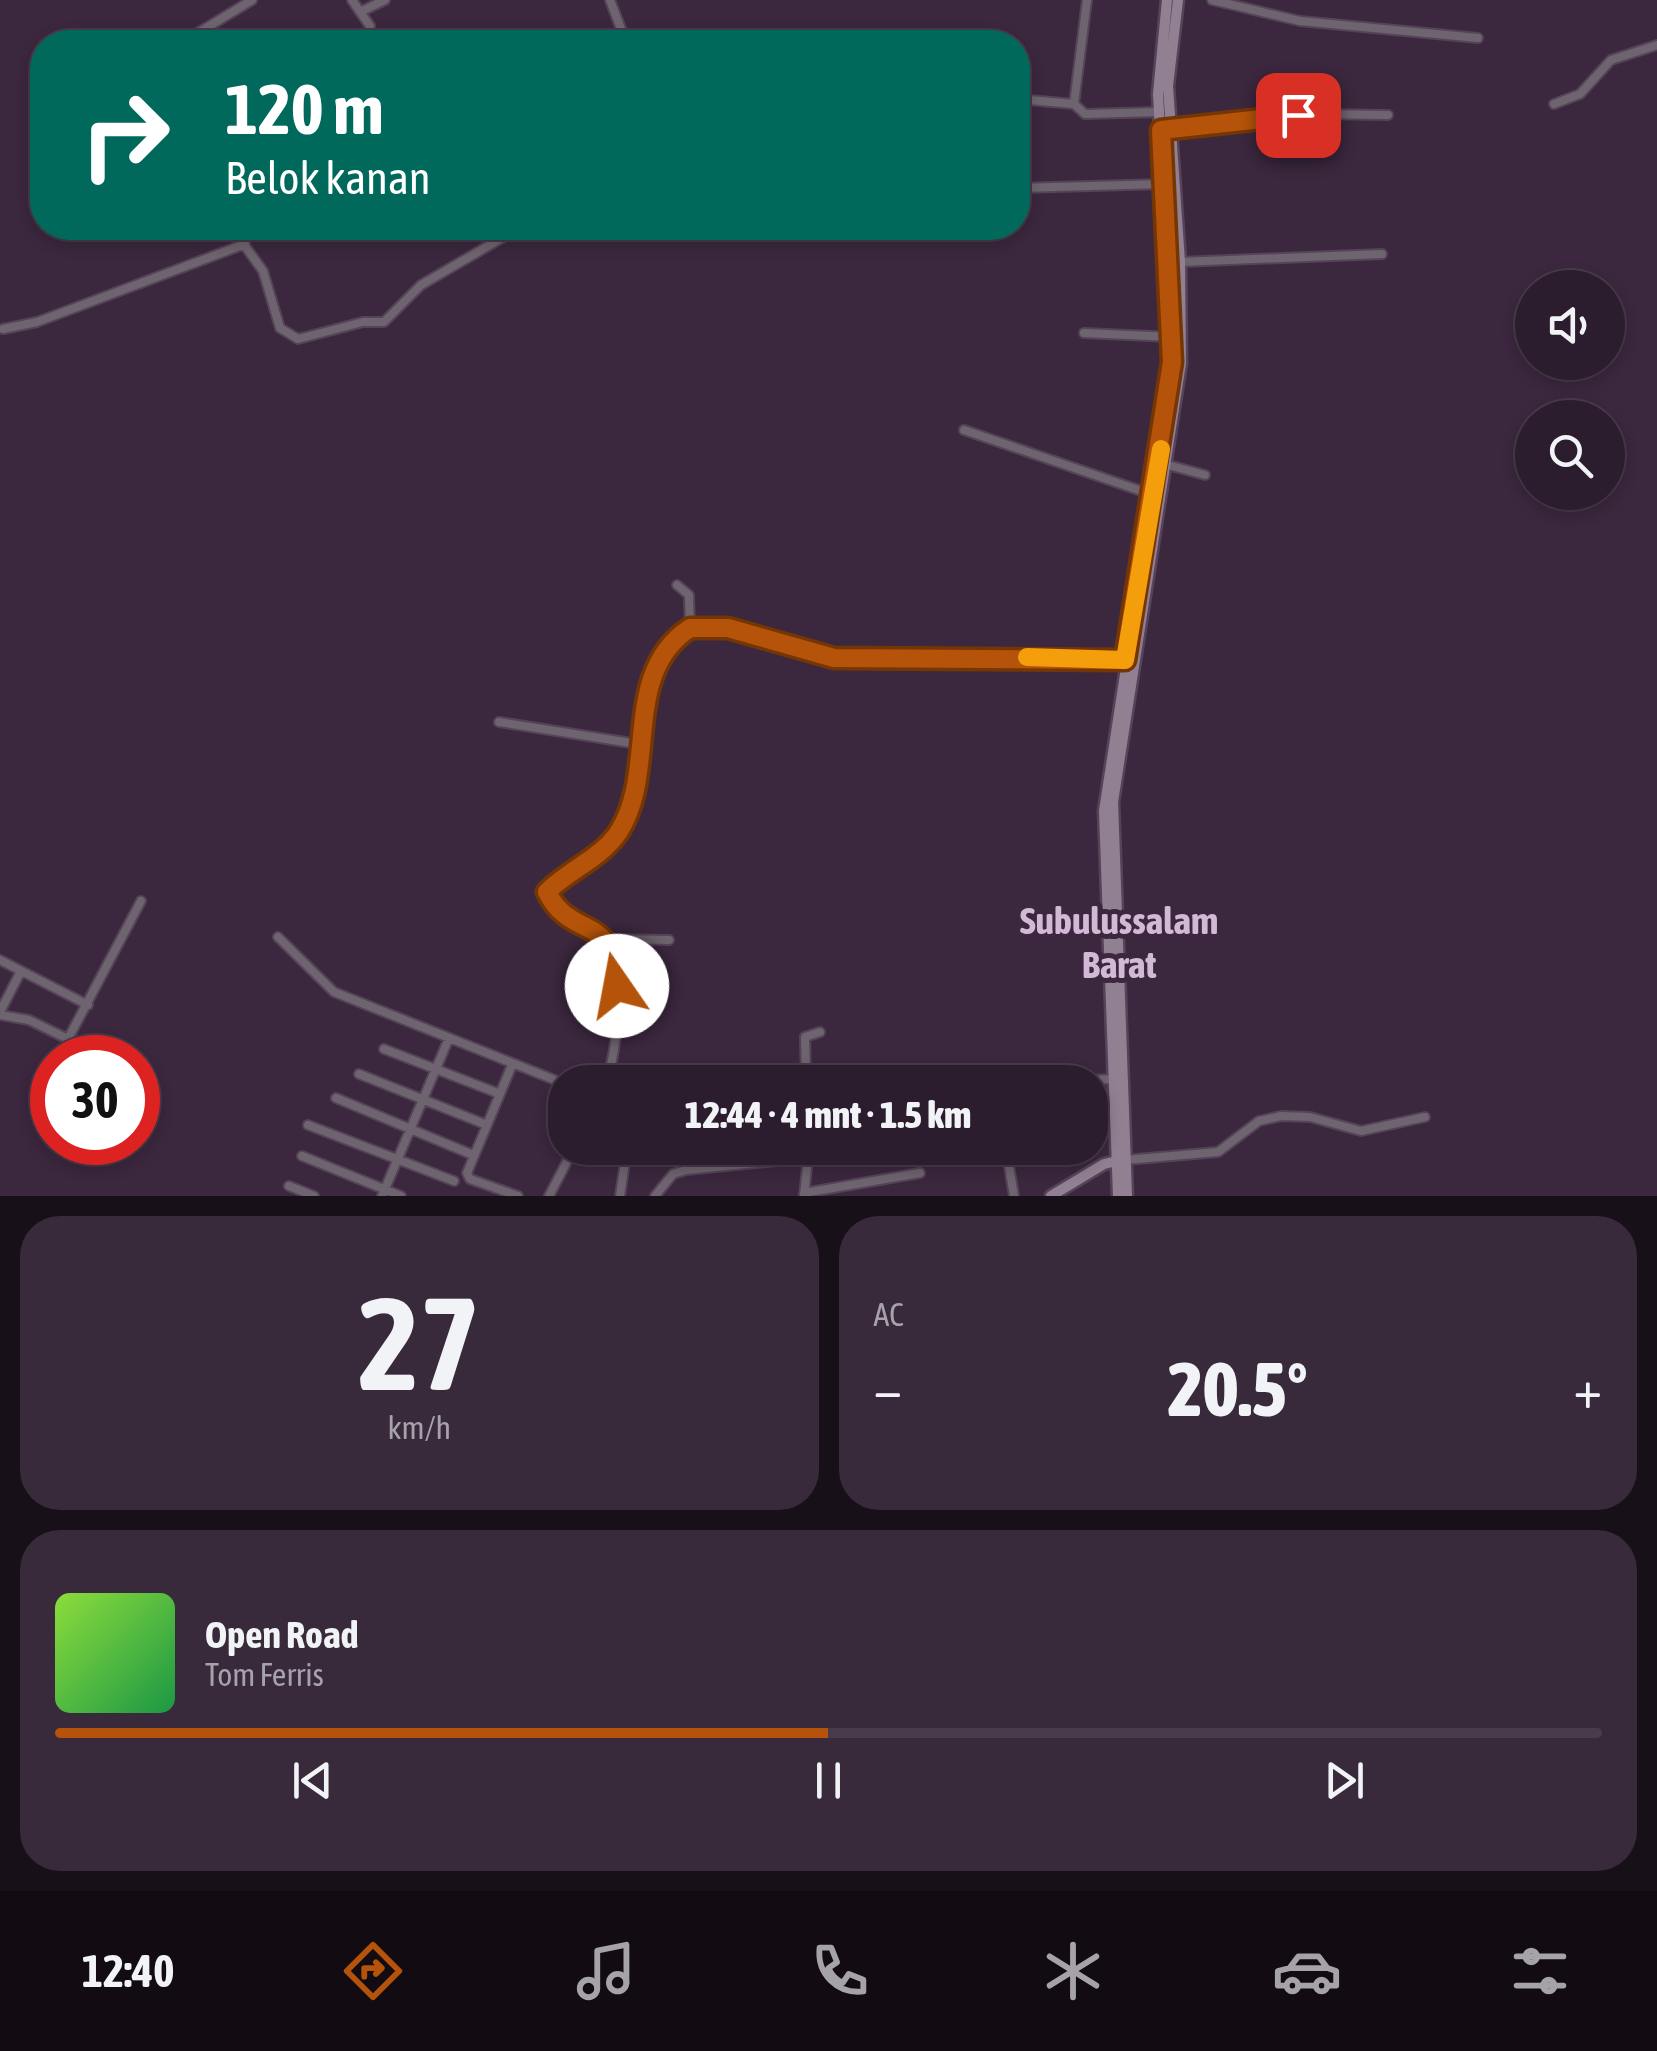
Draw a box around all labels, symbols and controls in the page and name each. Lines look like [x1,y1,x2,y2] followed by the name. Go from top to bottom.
[225,69,384,149] text: 120 m
[60,70,190,200] icon: right
[1256,73,1341,158] pin
[1271,88,1326,143] icon: arrive
[225,152,431,204] text: Belok kanan
[1515,270,1625,510] map controls
[1515,270,1625,380] button: sound
[1515,400,1625,510] button: search
[1020,899,1218,986] district label: Subulussalam Barat
[565,934,669,1038] position arrow
[30,1035,160,1165] speed limit sign: 30
[685,1093,971,1136] text: 12:44 · 4 mnt · 1.5 km
[358,1269,480,1418] text: 27
[874,1296,904,1333] text: AC
[1168,1346,1308,1432] text: 20.5°
[874,1357,902,1420] text: −
[1573,1357,1602,1420] text: +
[388,1409,451,1446] text: km/h
[205,1613,359,1656] text: Open Road
[205,1656,324,1693] text: Tom Ferris
[285,1753,340,1808] icon: previous
[801,1753,856,1808] icon: pause
[1317,1753,1372,1808] icon: next
[338,1936,408,2006] icon: directions
[571,1936,641,2006] icon: music
[805,1936,875,2006] icon: phone
[1038,1936,1108,2006] icon: climate
[1272,1936,1342,2006] icon: car
[1505,1936,1575,2006] icon: filters
[82,1945,174,1997] text: 12:40

